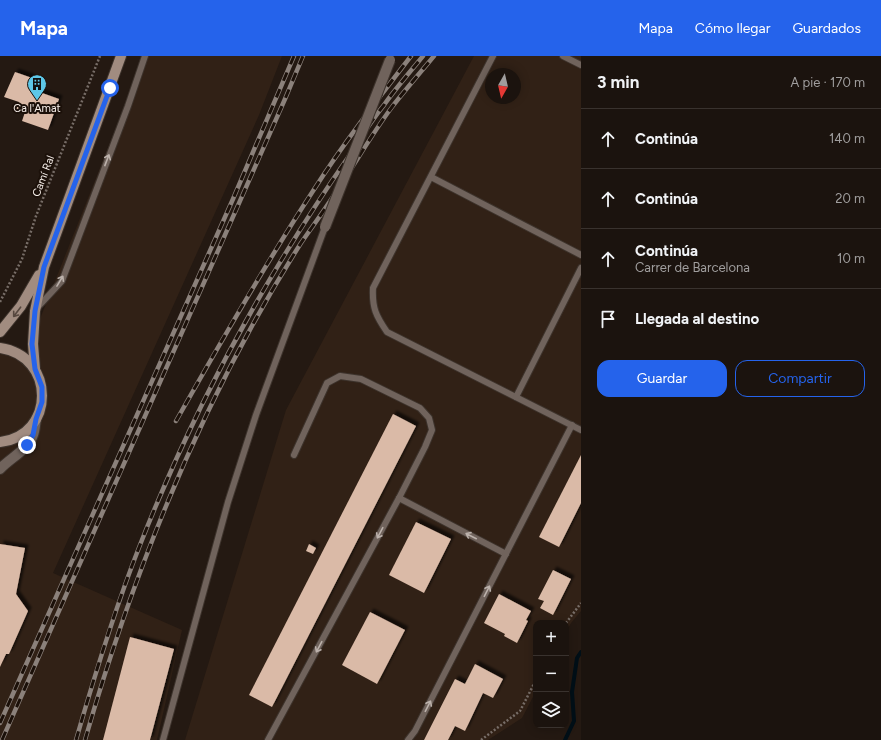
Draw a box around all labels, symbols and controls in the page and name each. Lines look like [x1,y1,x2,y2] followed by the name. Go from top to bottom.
[20,17,68,40] text: Mapa
[638,20,673,37] text: Mapa
[695,20,770,37] text: Cómo llegar
[792,20,861,37] text: Guardados
[485,68,521,104] north arrow
[597,72,639,92] text: 3 min
[26,73,48,101] building icon: Ca l'Amat
[791,75,865,90] text: A pie · 170 m
[101,79,119,97] route start
[13,102,61,115] place label: Ca l'Amat
[597,128,619,150] icon: ahead
[635,130,698,148] text: Continúa
[829,131,865,146] text: 140 m
[30,154,57,199] street label: Camí Ral
[103,155,111,167] one-way arrow
[597,188,619,210] icon: ahead
[635,190,698,208] text: Continúa
[835,191,865,206] text: 20 m
[635,242,698,260] text: Continúa
[597,248,619,270] icon: ahead
[837,251,865,266] text: 10 m
[635,260,750,275] text: Carrer de Barcelona
[56,275,64,287] one-way arrow
[13,307,21,318] one-way arrow
[597,308,619,330] icon: arrive
[635,310,759,328] text: Llegada al destino
[597,360,727,397] button: Guardar
[735,360,865,397] button: Compartir
[18,436,36,454] route end
[376,526,384,538] one-way arrow
[465,532,477,539] one-way arrow
[484,585,491,597] one-way arrow
[533,620,569,728] map controls
[533,620,569,656] button: +
[314,641,322,653] one-way arrow
[533,656,569,692] button: −
[533,692,569,728] button: layers
[425,701,432,713] one-way arrow

